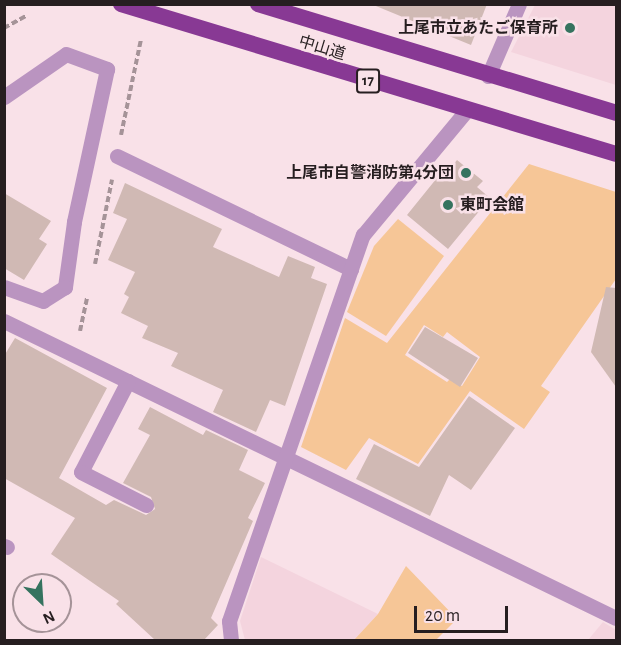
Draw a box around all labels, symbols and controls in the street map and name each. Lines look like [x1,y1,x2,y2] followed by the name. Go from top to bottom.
[398,18,558,38] place label: 上尾市立あたご保育所
[563,21,577,35] marker: 上尾市立あたご保育所
[296,32,348,64] street label: 中山道
[356,69,380,93] road number: 17
[286,163,454,183] place label: 上尾市自警消防第4分団
[459,166,473,180] marker: 上尾市自警消防第4分団
[460,195,524,215] place label: 東町会館
[441,198,455,212] marker: 東町会館
[12,573,72,633] north arrow
[417,594,512,632] scale bar
[425,607,460,625] text: 20 m
[40,608,57,627] text: N

